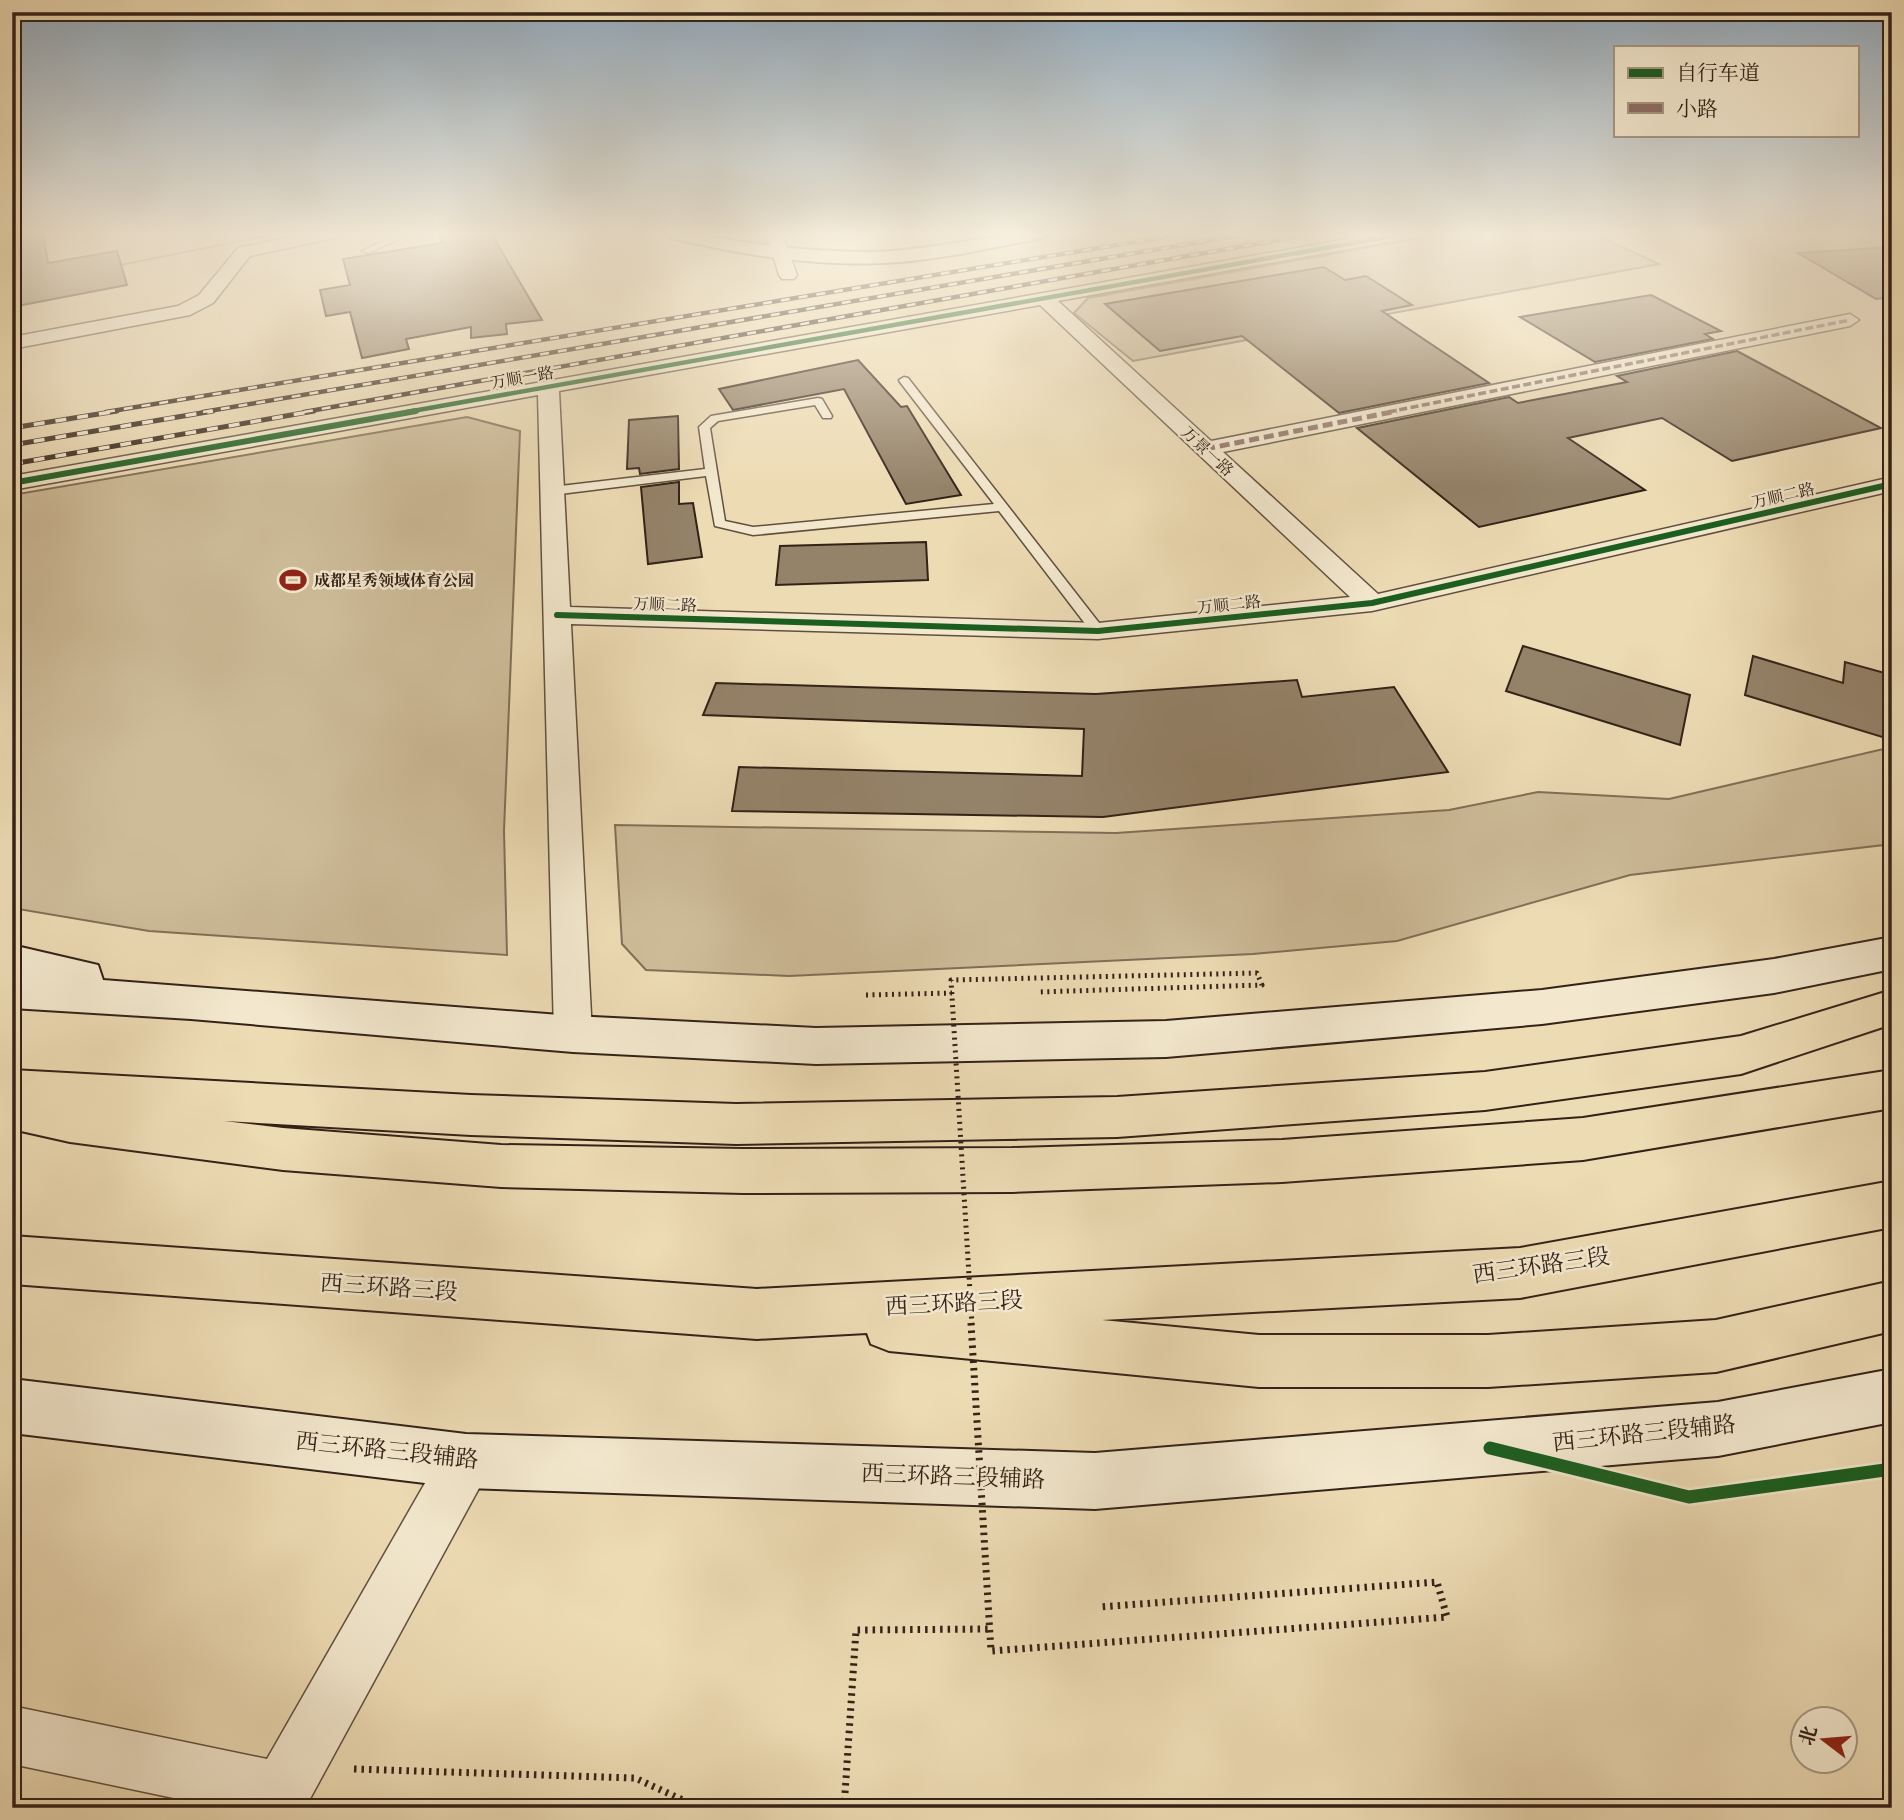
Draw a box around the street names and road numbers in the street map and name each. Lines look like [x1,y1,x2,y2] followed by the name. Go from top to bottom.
[489,362,555,392] street label: 万顺一路
[1178,422,1238,480] street label: 万景一路
[1750,478,1816,512] street label: 万顺二路
[1196,591,1262,617] street label: 万顺二路
[633,593,697,615] street label: 万顺二路
[1471,1242,1611,1288] street label: 西三环路三段
[319,1268,459,1306] street label: 西三环路三段
[884,1285,1024,1321] street label: 西三环路三段
[1551,1409,1737,1457] street label: 西三环路三段辅路
[294,1426,480,1474] street label: 西三环路三段辅路
[861,1459,1045,1493] street label: 西三环路三段辅路

